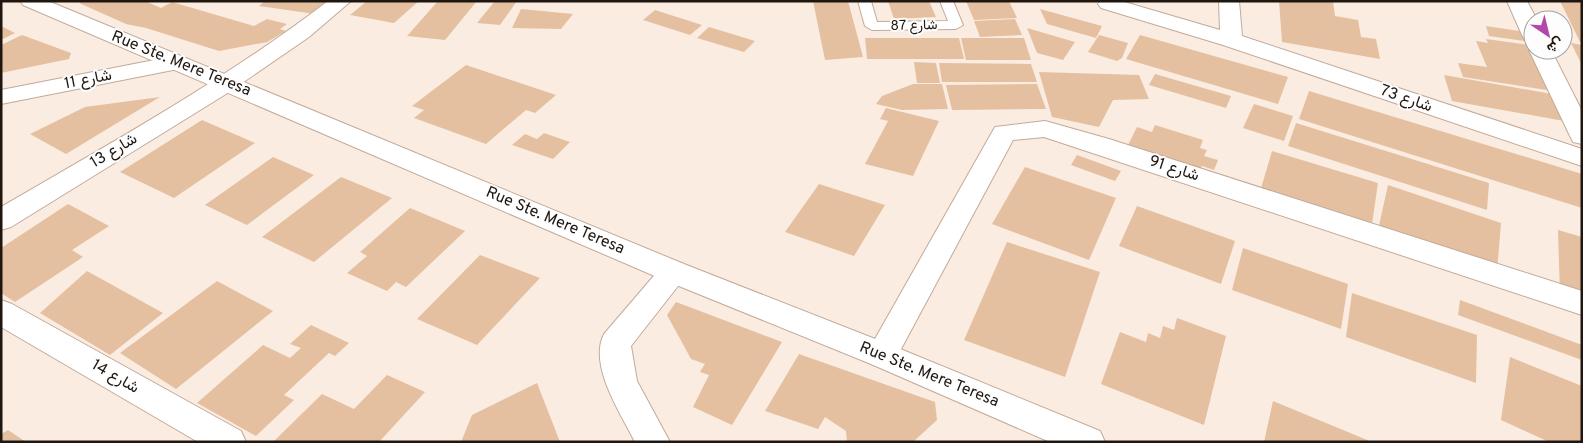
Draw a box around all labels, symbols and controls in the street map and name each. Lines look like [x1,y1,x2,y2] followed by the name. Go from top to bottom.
[1523,10,1573,60] north arrow
[890,17,938,36] street label: شارع 87
[108,27,254,101] street label: Rue Ste. Mere Teresa
[1543,33,1566,56] text: ش
[63,66,113,94] street label: شارع 11
[1377,81,1435,117] street label: شارع 73
[87,129,141,173] street label: شارع 13
[1146,152,1202,186] street label: شارع 91
[483,183,627,259] street label: Rue Ste. Mere Teresa
[856,338,1002,412] street label: Rue Ste. Mere Teresa
[88,355,142,399] street label: شارع 14

